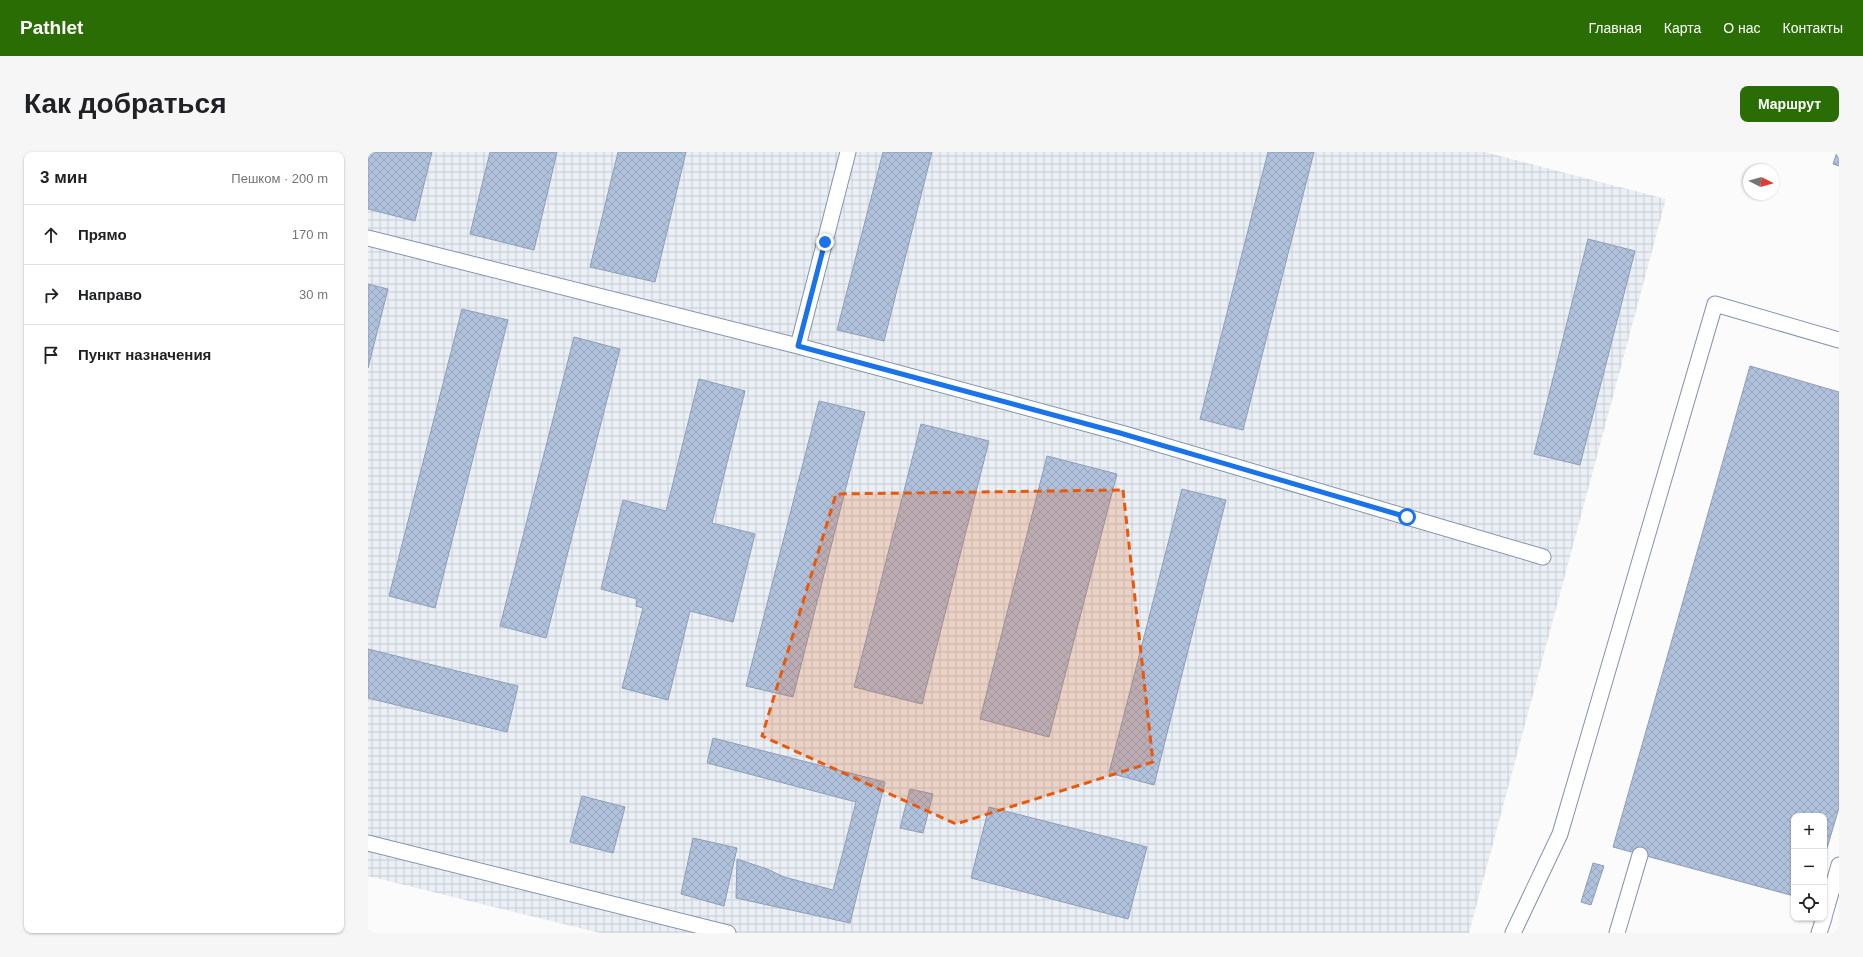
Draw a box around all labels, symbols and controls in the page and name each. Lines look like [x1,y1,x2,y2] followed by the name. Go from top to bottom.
[20,17,83,38] text: Pathlet
[1588,20,1642,36] text: Главная
[1664,20,1701,36] text: Карта
[1723,20,1761,36] text: О нас
[1783,20,1843,36] text: Контакты
[1740,86,1839,122] button: Маршрут
[24,88,226,119] text: Как добраться
[1743,164,1779,200] north arrow
[40,168,87,187] text: 3 мин
[231,171,328,186] text: Пешком · 200 m
[40,224,62,246] icon: ahead
[78,226,127,243] text: Прямо
[292,227,328,242] text: 170 m
[816,233,834,251] route end
[40,284,62,306] icon: right
[78,286,142,303] text: Направо
[299,287,328,302] text: 30 m
[40,344,62,366] icon: arrive
[78,346,211,363] text: Пункт назначения
[1398,508,1416,526] route start
[1791,813,1827,921] map controls
[1791,813,1827,849] button: +
[1791,849,1827,885] button: −
[1791,885,1827,921] button: locate

